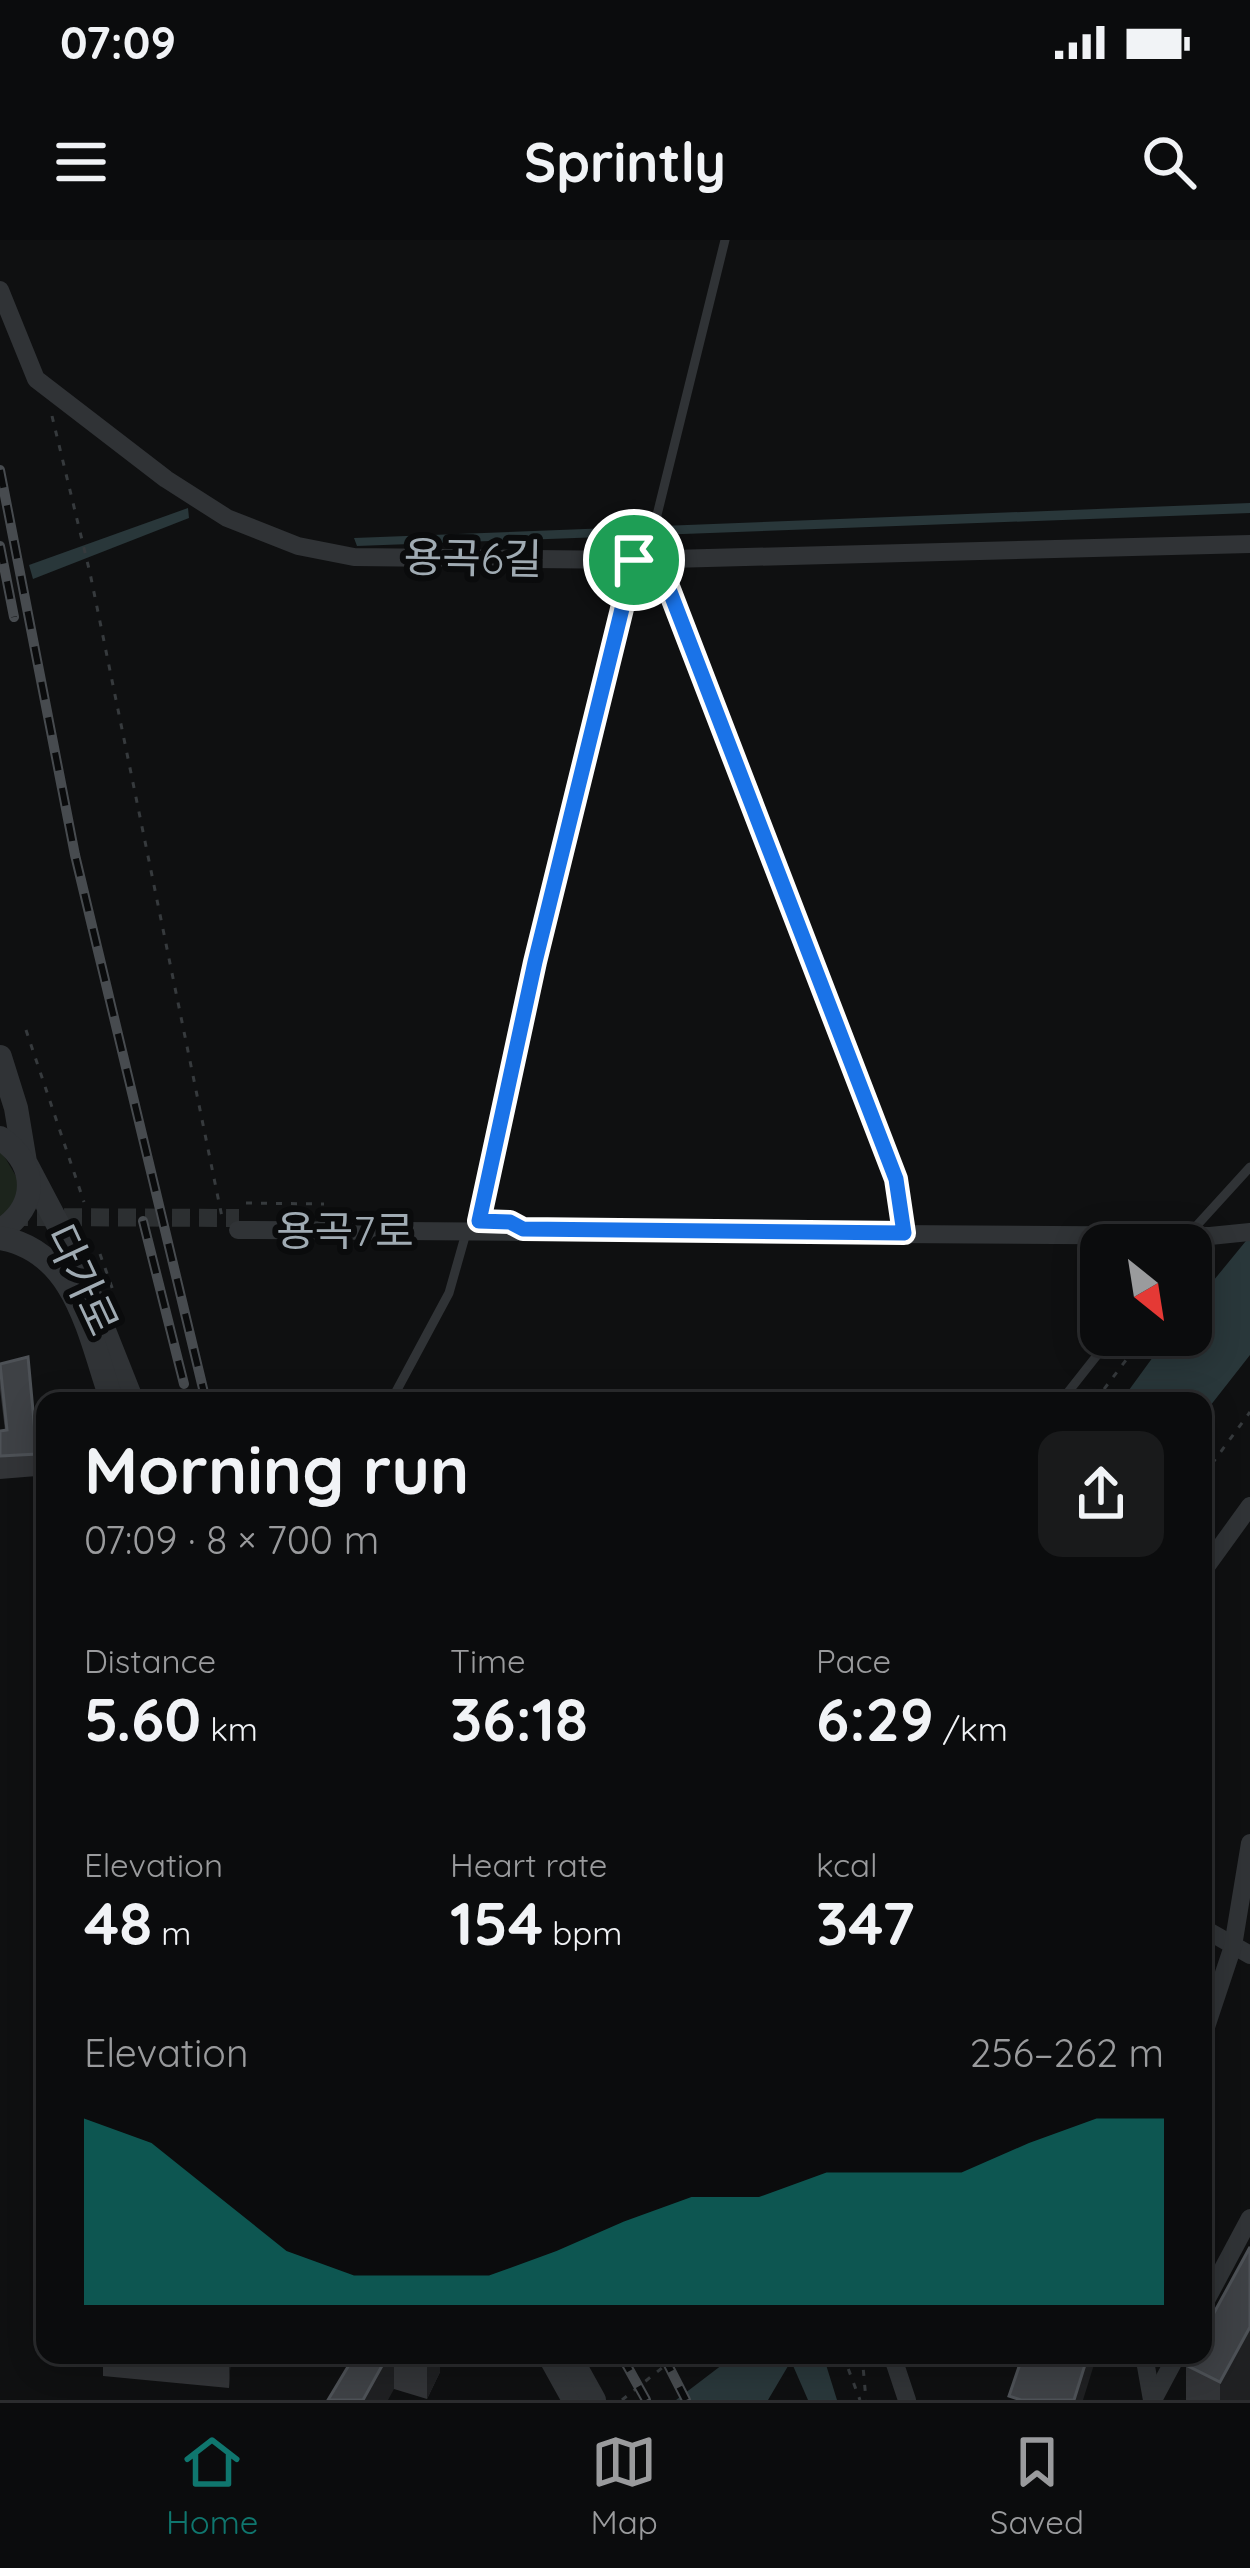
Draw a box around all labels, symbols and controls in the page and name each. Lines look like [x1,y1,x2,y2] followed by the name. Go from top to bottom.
[60,14,176,70] text: 07:09
[524,128,726,196] text: Sprintly
[48,129,114,195] icon: menu
[1136,129,1202,195] icon: search
[583,509,685,611] pin
[601,527,667,593] icon: arrive
[403,530,543,585] street label: 용곡6길
[276,1204,414,1257] street label: 용곡7로
[34,1216,131,1344] street label: 다가로
[1080,1224,1212,1356] north arrow
[1080,1224,1212,1356] map controls
[84,1428,469,1511] text: Morning run
[1038,1431,1164,1557] button: share
[84,1515,379,1564] text: 07:09 · 8 × 700 m
[84,1640,216,1681] text: Distance
[450,1640,526,1681] text: Time
[816,1640,891,1681] text: Pace
[84,1681,201,1756] text: 5.60
[450,1681,588,1756] text: 36:18
[816,1681,934,1756] text: 6:29
[201,1708,258,1749] text: km
[934,1708,1008,1749] text: /km
[84,1844,223,1885] text: Elevation
[450,1844,607,1885] text: Heart rate
[816,1844,878,1885] text: kcal
[84,1885,152,1960] text: 48
[450,1885,543,1960] text: 154
[816,1885,915,1960] text: 347
[152,1912,191,1953] text: m
[543,1912,622,1953] text: bpm
[84,2028,248,2077] text: Elevation
[970,2028,1164,2077] text: 256–262 m
[166,2429,258,2542] tab: Home
[591,2429,658,2542] tab: Map
[990,2429,1084,2542] tab: Saved

